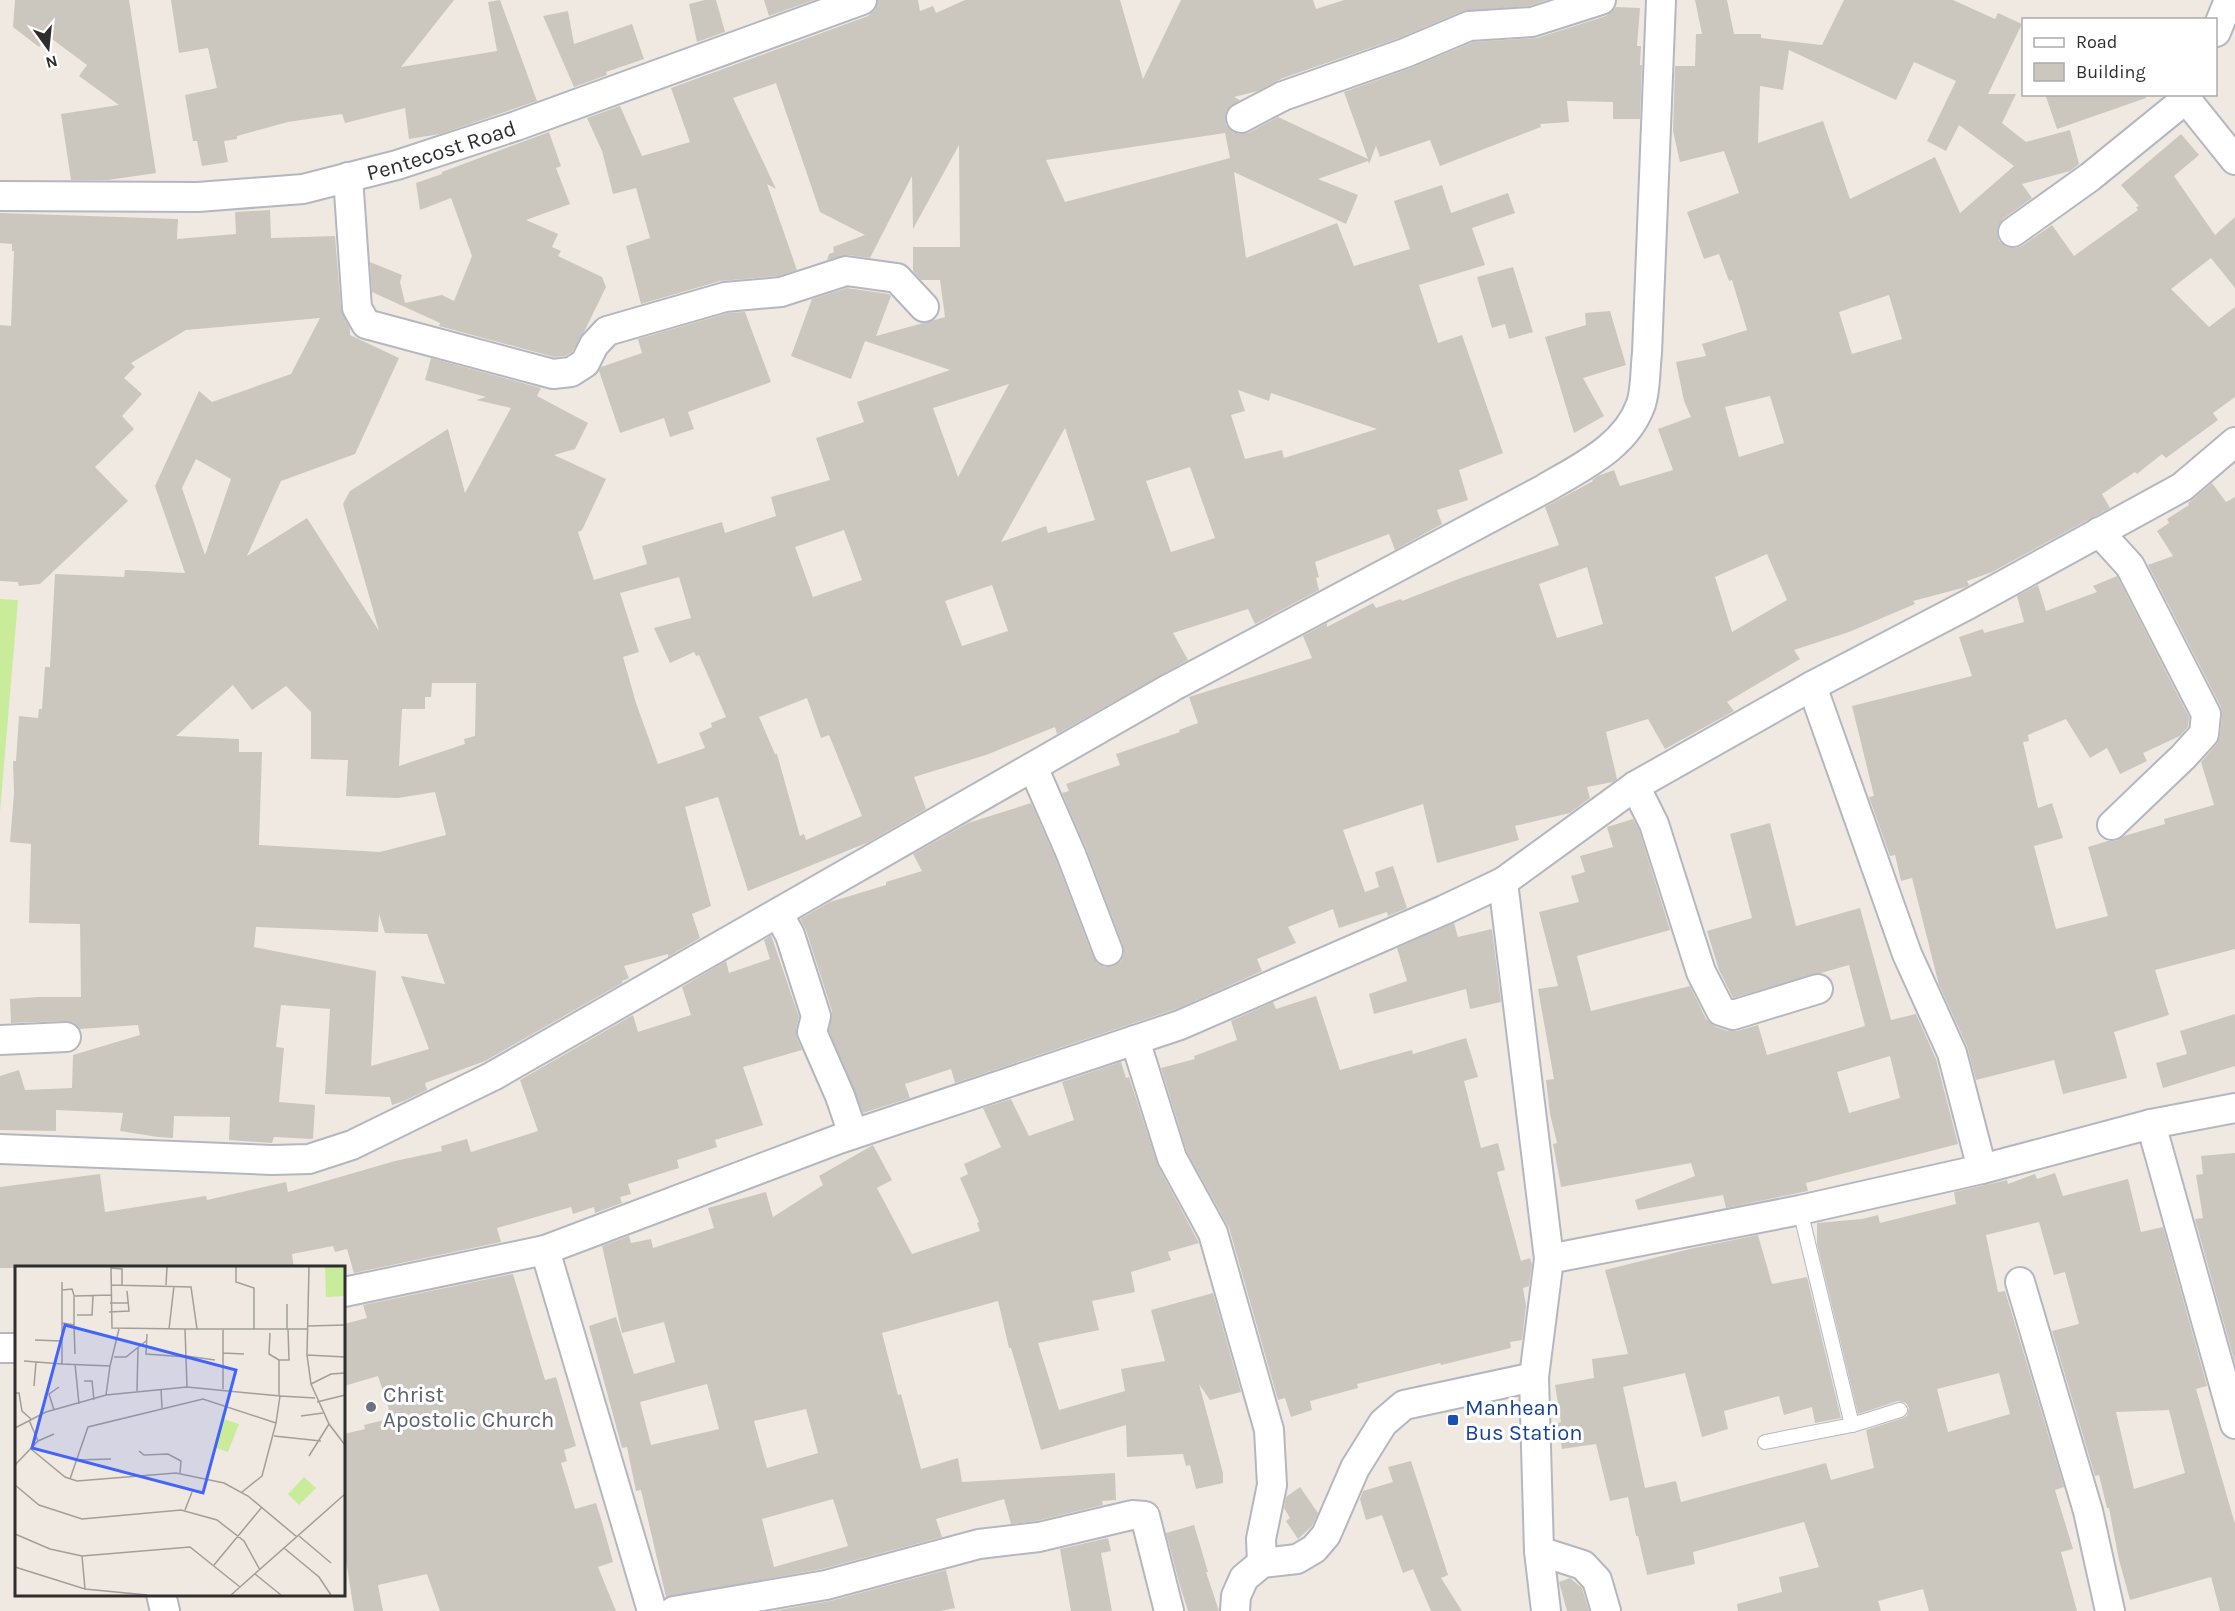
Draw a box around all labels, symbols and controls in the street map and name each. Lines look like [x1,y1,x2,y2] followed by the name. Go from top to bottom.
[18,18,78,78] north arrow
[2022,18,2217,96] legend
[2076,31,2117,53] text: Road
[44,51,60,73] text: N
[2076,61,2146,83] text: Building
[364,115,520,186] street label: Pentecost Road
[15,1266,345,1596] inset map
[383,1382,554,1433] place label: Christ Apostolic Church
[1465,1395,1583,1446] place label: Manhean Bus Station
[364,1400,378,1414] marker: Christ Apostolic Church
[1446,1413,1460,1427] marker: Manhean Bus Station

